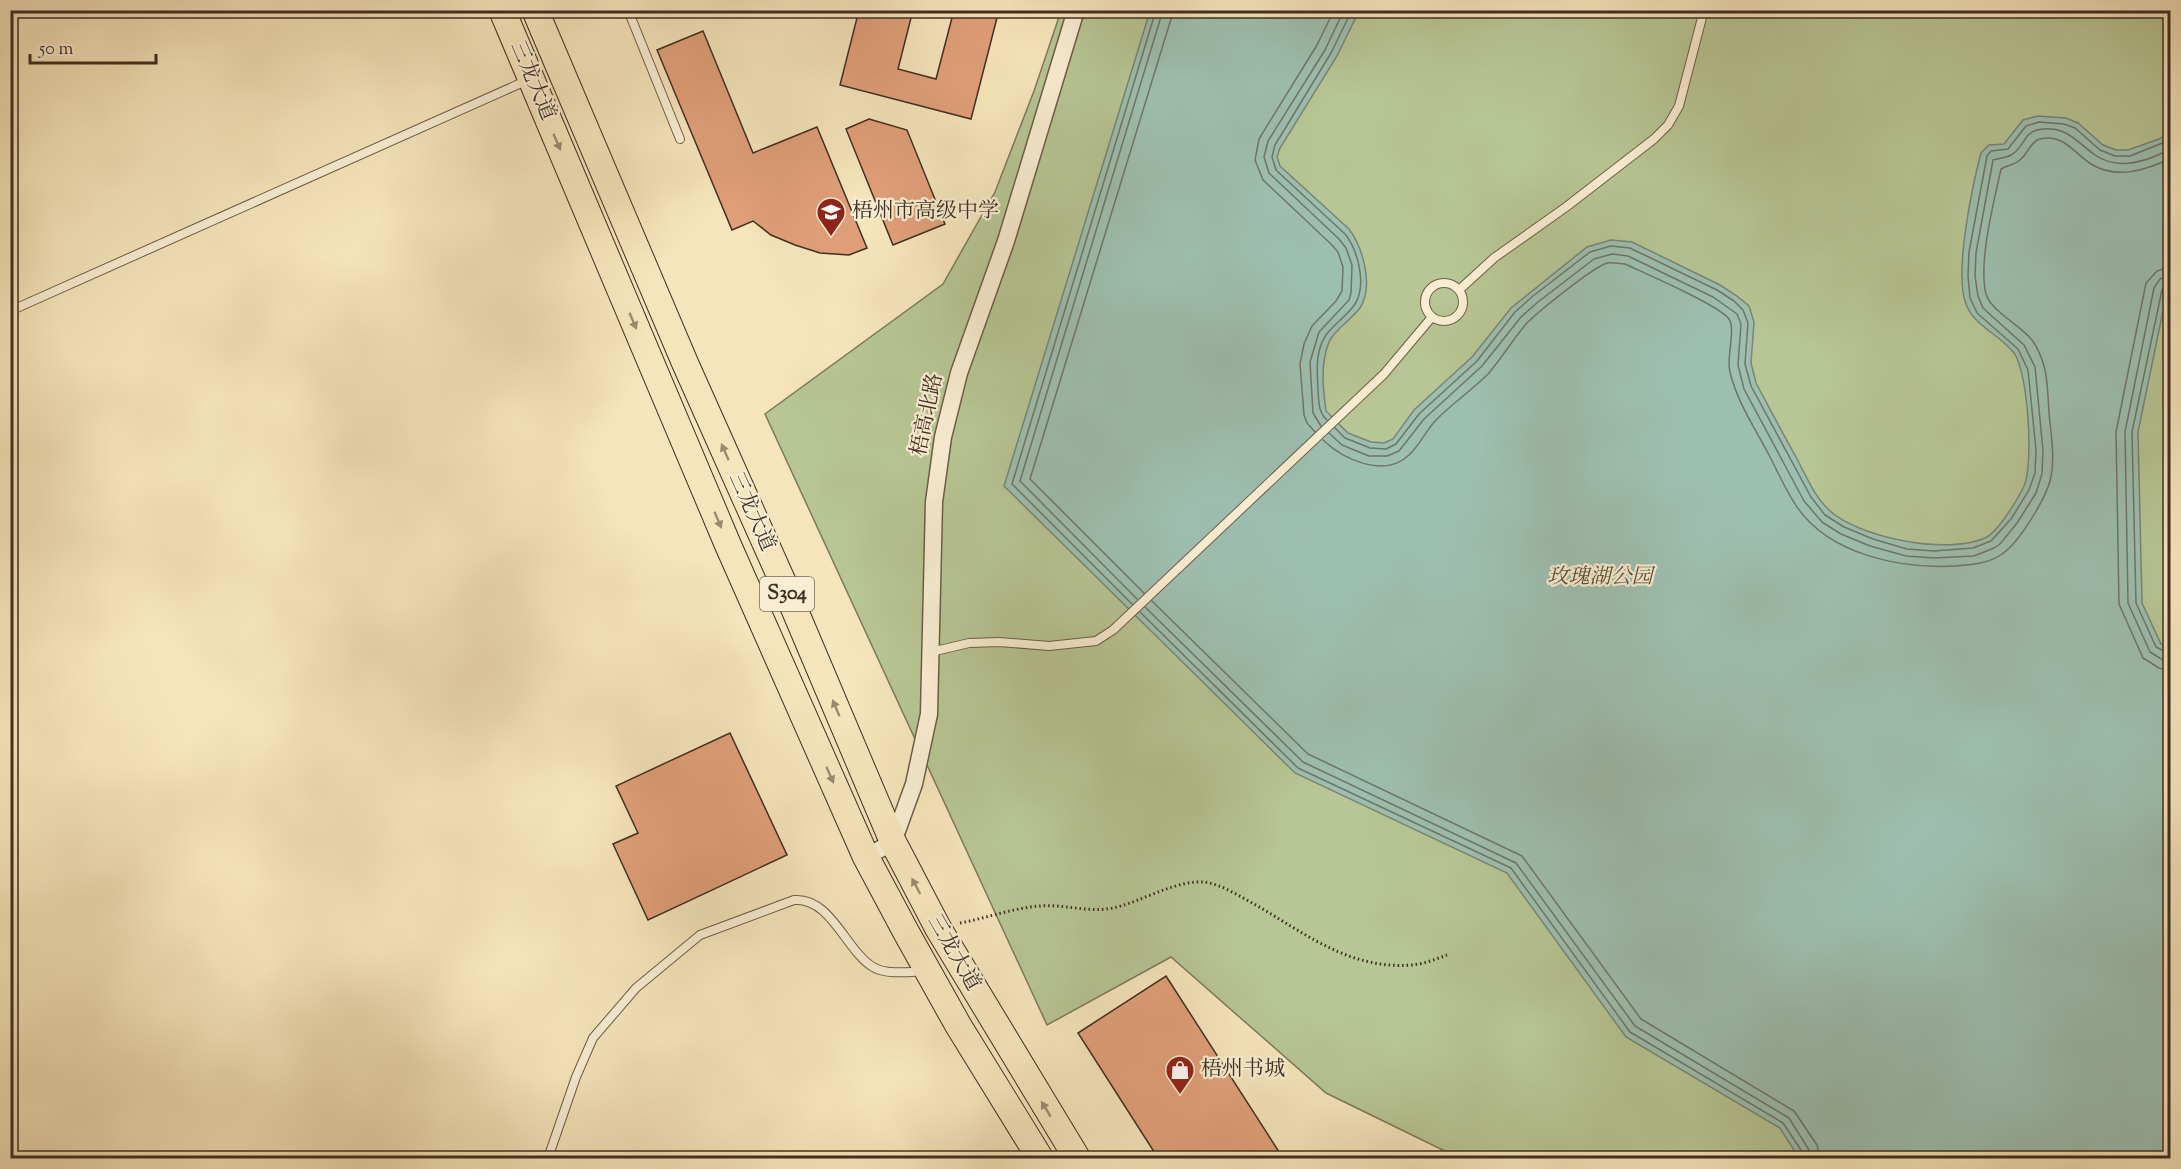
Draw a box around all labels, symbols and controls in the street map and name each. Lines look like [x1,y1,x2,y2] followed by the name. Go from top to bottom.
[30,27,156,65] scale bar
[502,36,562,126] street label: 三龙大道
[38,37,74,63] text: 50 m
[552,133,562,151] one-way arrow
[815,196,847,238] school or university icon: 梧州市高级中学
[852,197,999,227] place label: 梧州市高级中学
[628,313,638,331] one-way arrow
[905,371,951,459] street label: 梧高北路
[720,444,729,461] one-way arrow
[720,468,782,556] street label: 三龙大道
[714,511,723,529] one-way arrow
[1548,563,1655,593] park label: 玫瑰湖公园
[760,577,814,611] road number: S304
[831,699,841,717] one-way arrow
[826,767,835,784] one-way arrow
[911,877,921,894] one-way arrow
[919,909,987,997] street label: 三龙大道
[1164,1054,1196,1096] shop icon: 梧州书城
[1201,1055,1285,1085] place label: 梧州书城
[1041,1101,1052,1117] one-way arrow

